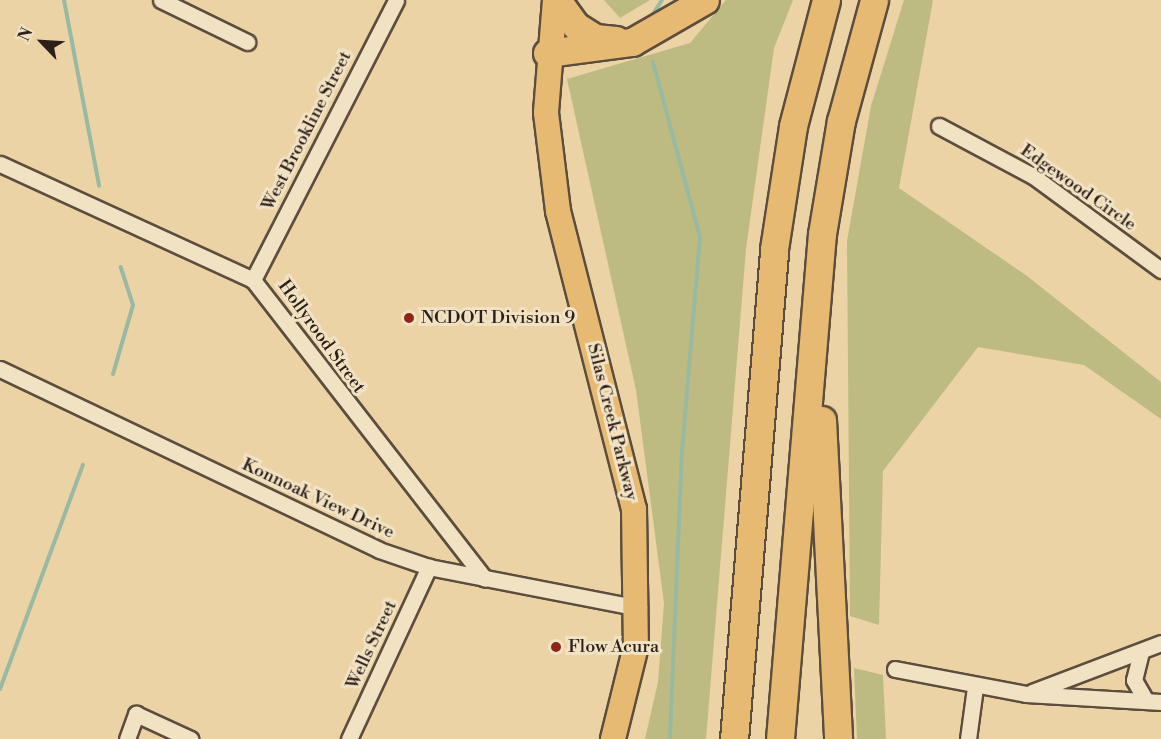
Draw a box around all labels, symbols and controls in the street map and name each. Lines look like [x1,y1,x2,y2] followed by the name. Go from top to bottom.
[12,12,72,72] north arrow
[14,24,37,44] text: N
[257,48,357,214] street label: West Brookline Street
[1016,140,1140,236] street label: Edgewood Circle
[273,276,369,398] street label: Hollyrood Street
[421,307,575,329] place label: NCDOT Division 9
[402,311,416,325] marker: NCDOT Division 9
[582,341,642,503] street label: Silas Creek Parkway
[238,454,398,544] street label: Konnoak View Drive
[342,597,402,693] street label: Wells Street
[568,636,659,658] place label: Flow Acura
[549,640,563,654] marker: Flow Acura

